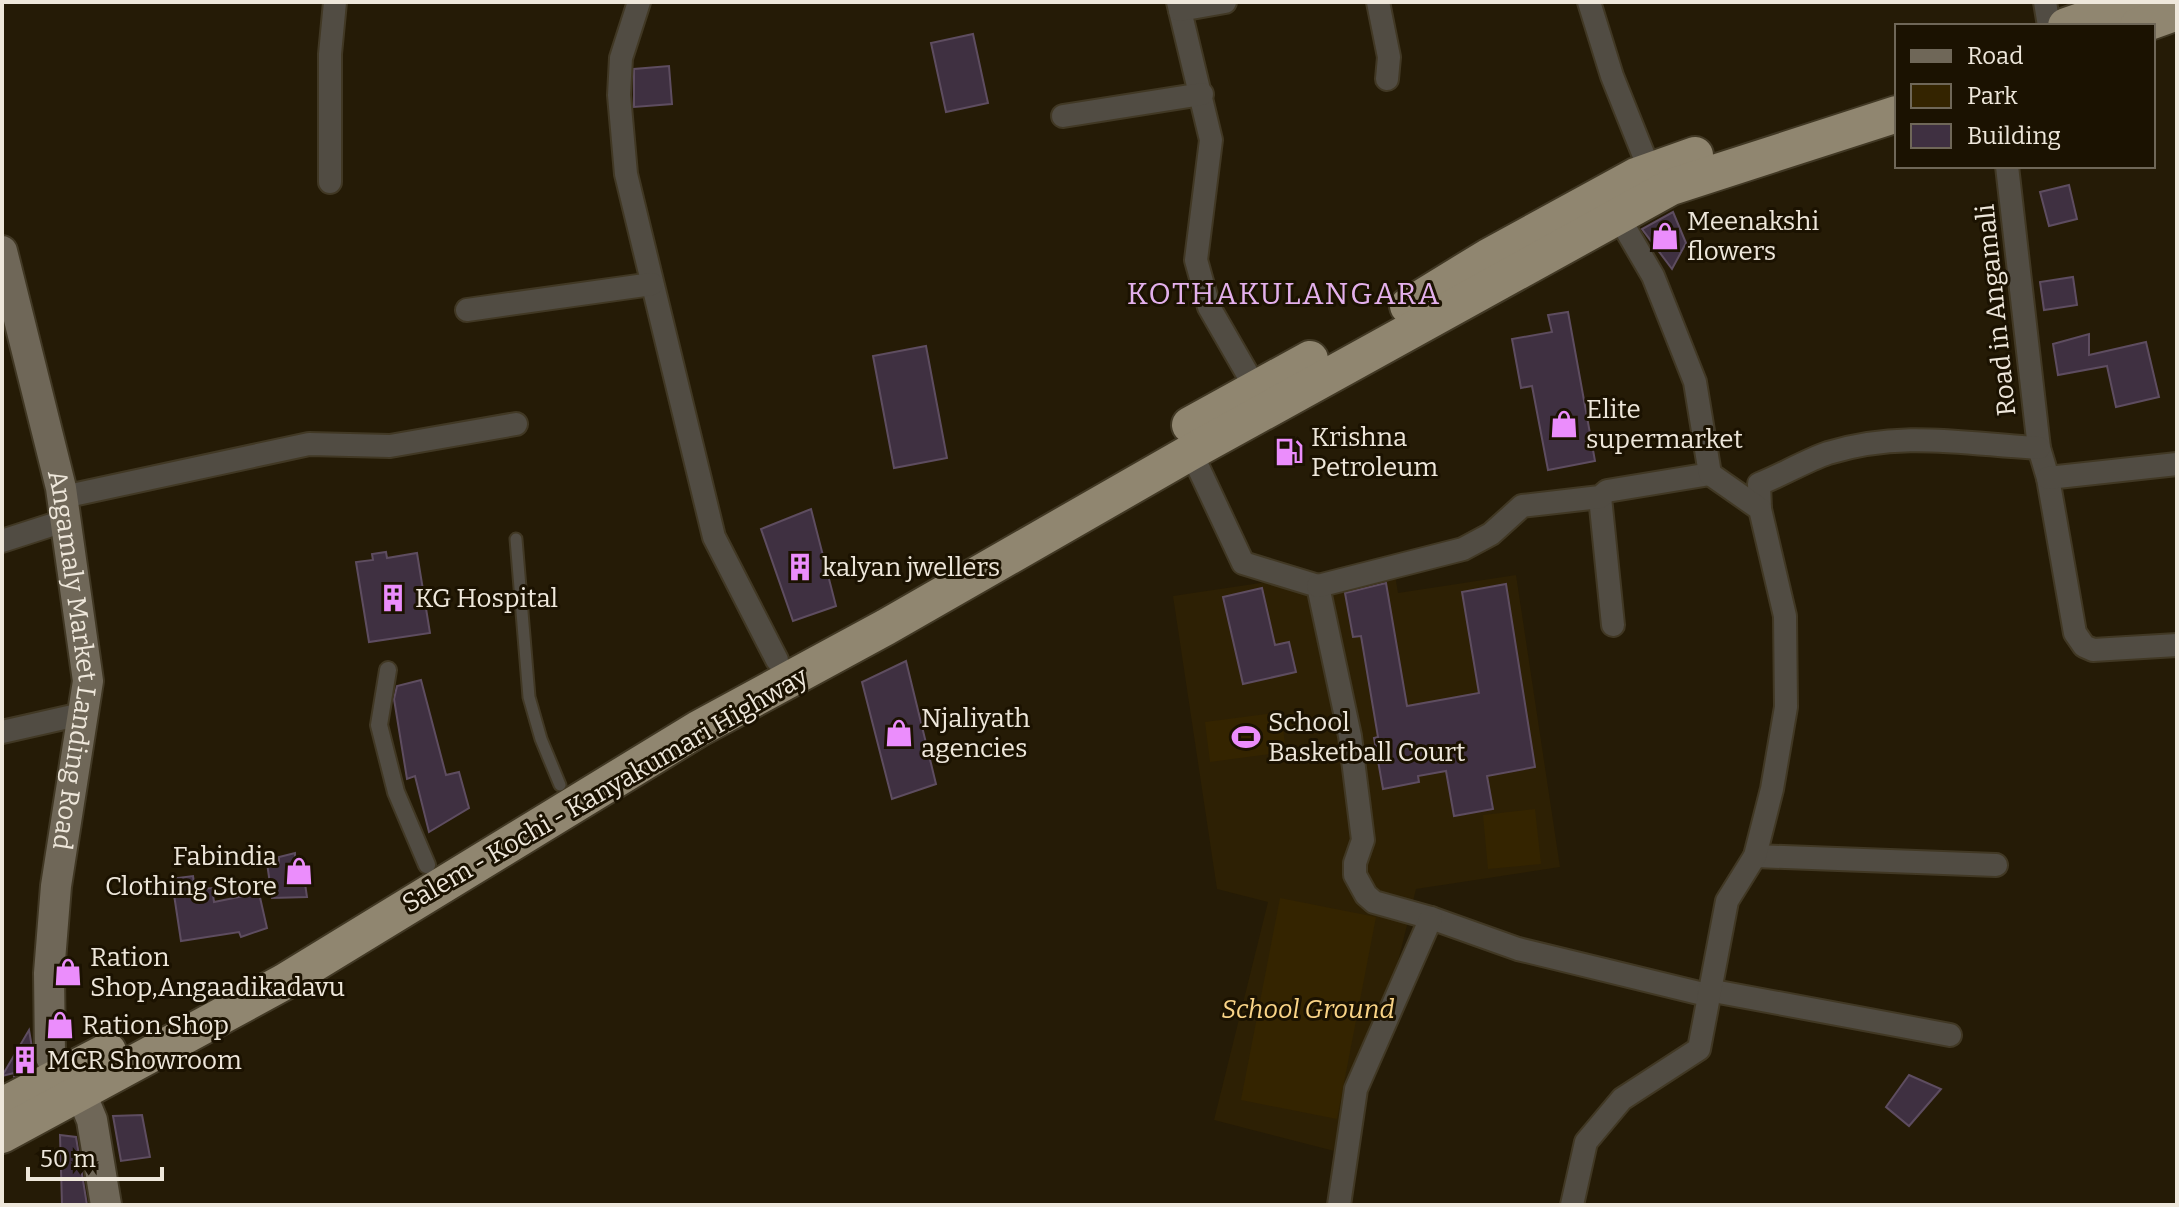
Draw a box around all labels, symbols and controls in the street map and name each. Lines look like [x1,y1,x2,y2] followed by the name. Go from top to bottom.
[1895,24,2155,168] legend
[1967,42,2023,70] text: Road
[1967,82,2018,110] text: Park
[1967,122,2061,150] text: Building
[1969,202,2023,417] street label: Road in Angamali
[1687,206,1819,267] place label: Meenakshi flowers
[1650,221,1680,251] shop icon: Meenakshi flowers
[1127,276,1441,312] district label: KOTHAKULANGARA
[1586,394,1744,455] place label: Elite supermarket
[1549,409,1579,439] shop icon: Elite supermarket
[1311,422,1438,483] place label: Krishna Petroleum
[1274,437,1304,467] fuel station icon: Krishna Petroleum
[42,467,103,852] street label: Angamaly Market Landing Road
[785,552,815,582] building icon: kalyan jwellers
[822,552,1000,583] place label: kalyan jwellers
[378,583,408,613] building icon: KG Hospital
[415,583,558,614] place label: KG Hospital
[397,661,814,919] street label: Salem - Kochi - Kanyakumari Highway
[921,703,1030,764] place label: Njaliyath agencies
[1268,707,1466,768] place label: School Basketball Court
[884,718,914,748] shop icon: Njaliyath agencies
[1231,722,1261,752] sports icon: School Basketball Court
[105,841,277,902] place label: Fabindia Clothing Store
[284,856,314,886] shop icon: Fabindia Clothing Store
[90,942,345,1003] place label: Ration Shop,Angaadikadavu
[53,957,83,987] shop icon: Ration Shop,Angaadikadavu
[1221,994,1395,1025] park label: School Ground
[45,1010,75,1040] shop icon: Ration Shop
[82,1010,229,1041] place label: Ration Shop
[10,1045,40,1075] building icon: MCR Showroom
[47,1045,242,1076] place label: MCR Showroom
[28,1131,162,1181] scale bar
[40,1145,96,1173] text: 50 m

